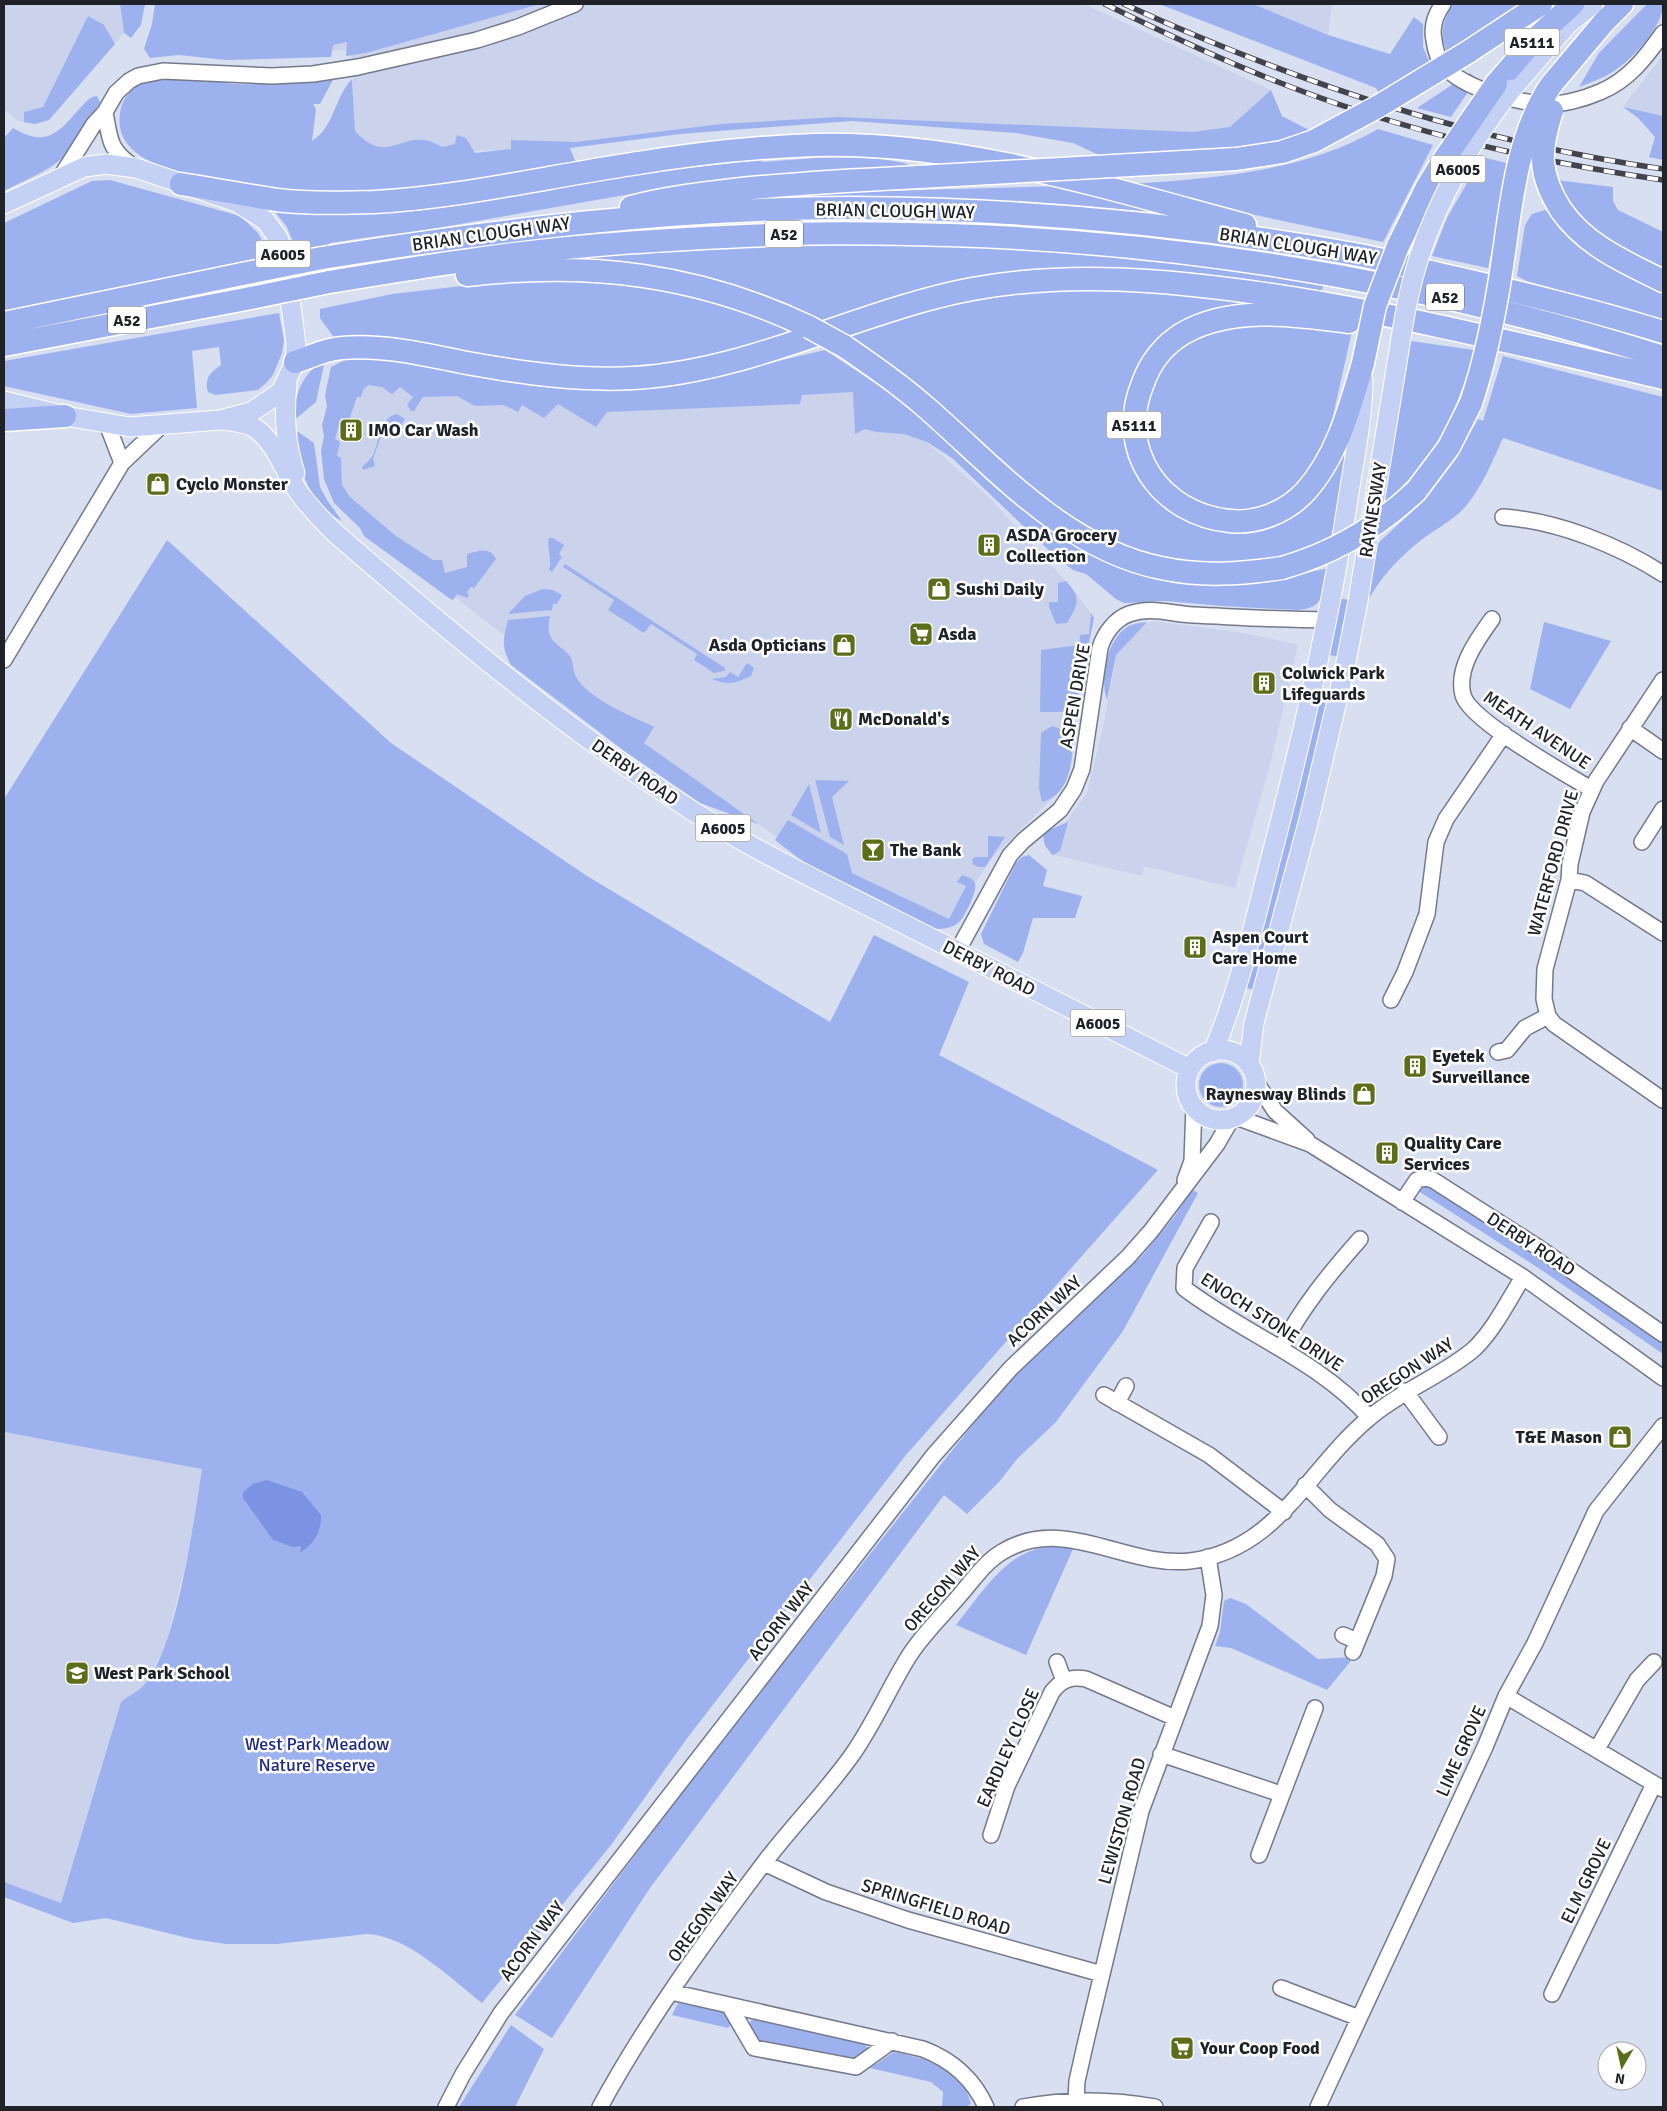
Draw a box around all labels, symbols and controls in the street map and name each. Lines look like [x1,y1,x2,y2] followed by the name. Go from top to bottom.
[1504,28,1560,56] road number: A5111
[1430,156,1486,182] road number: A6005
[815,199,975,223] street label: BRIAN CLOUGH WAY
[411,212,571,256] street label: BRIAN CLOUGH WAY
[765,220,803,248] road number: A52
[1218,223,1378,269] street label: BRIAN CLOUGH WAY
[256,240,310,268] road number: A6005
[1426,284,1464,310] road number: A52
[108,306,146,334] road number: A52
[1106,412,1162,438] road number: A5111
[338,417,364,443] building icon: IMO Car Wash
[368,419,479,441] place label: IMO Car Wash
[1355,461,1391,559] street label: RAYNESWAY
[145,471,171,497] shop icon: Cyclo Monster
[176,473,289,495] place label: Cyclo Monster
[1006,524,1117,567] place label: ASDA Grocery Collection
[976,532,1002,558] building icon: ASDA Grocery Collection
[926,576,952,602] shop icon: Sushi Daily
[956,578,1044,600] place label: Sushi Daily
[908,621,934,647] supermarket icon: Asda
[938,623,976,645] place label: Asda
[831,632,857,658] shop icon: Asda Opticians
[709,634,826,656] place label: Asda Opticians
[1055,642,1095,750] street label: ASPEN DRIVE
[1282,662,1386,705] place label: Colwick Park Lifeguards
[1251,670,1277,696] building icon: Colwick Park Lifeguards
[1479,686,1595,774] street label: MEATH AVENUE
[828,706,854,732] restaurant icon: McDonald's
[858,708,949,730] place label: McDonald's
[587,734,683,810] street label: DERBY ROAD
[1523,787,1583,939] street label: WATERFORD DRIVE
[696,814,750,841] road number: A6005
[860,837,886,863] bar icon: The Bank
[890,839,962,861] place label: The Bank
[1212,926,1309,969] place label: Aspen Court Care Home
[1182,934,1208,960] building icon: Aspen Court Care Home
[939,935,1039,1001] street label: DERBY ROAD
[1070,1010,1126,1036] road number: A6005
[1432,1045,1530,1088] place label: Eyetek Surveillance
[1402,1053,1428,1079] building icon: Eyetek Surveillance
[1351,1081,1377,1107] shop icon: Raynesway Blinds
[1206,1083,1346,1105] place label: Raynesway Blinds
[1404,1132,1502,1175] place label: Quality Care Services
[1374,1140,1400,1166] building icon: Quality Care Services
[1483,1207,1579,1281] street label: DERBY ROAD
[1197,1268,1347,1376] street label: ENOCH STONE DRIVE
[1002,1271,1086,1351] street label: ACORN WAY
[1356,1333,1458,1409] street label: OREGON WAY
[1607,1424,1633,1450] shop icon: T&E Mason
[1515,1426,1602,1448] place label: T&E Mason
[899,1542,985,1636] street label: OREGON WAY
[743,1577,819,1665] street label: ACORN WAY
[64,1660,90,1686] school or university icon: West Park School
[94,1662,230,1684] place label: West Park School
[972,1685,1044,1811] street label: EARDLEY CLOSE
[1431,1702,1491,1800] street label: LIME GROVE
[245,1733,389,1776] park label: West Park Meadow Nature Reserve
[1093,1755,1151,1887] street label: LEWISTON ROAD
[1556,1835,1616,1927] street label: ELM GROVE
[663,1868,743,1966] street label: OREGON WAY
[859,1874,1013,1940] street label: SPRINGFIELD ROAD
[495,1897,569,1985] street label: ACORN WAY
[1169,2035,1195,2061] supermarket icon: Your Coop Food
[1199,2037,1320,2059] place label: Your Coop Food
[1597,2041,1647,2091] north arrow
[1614,2069,1626,2088] text: N

